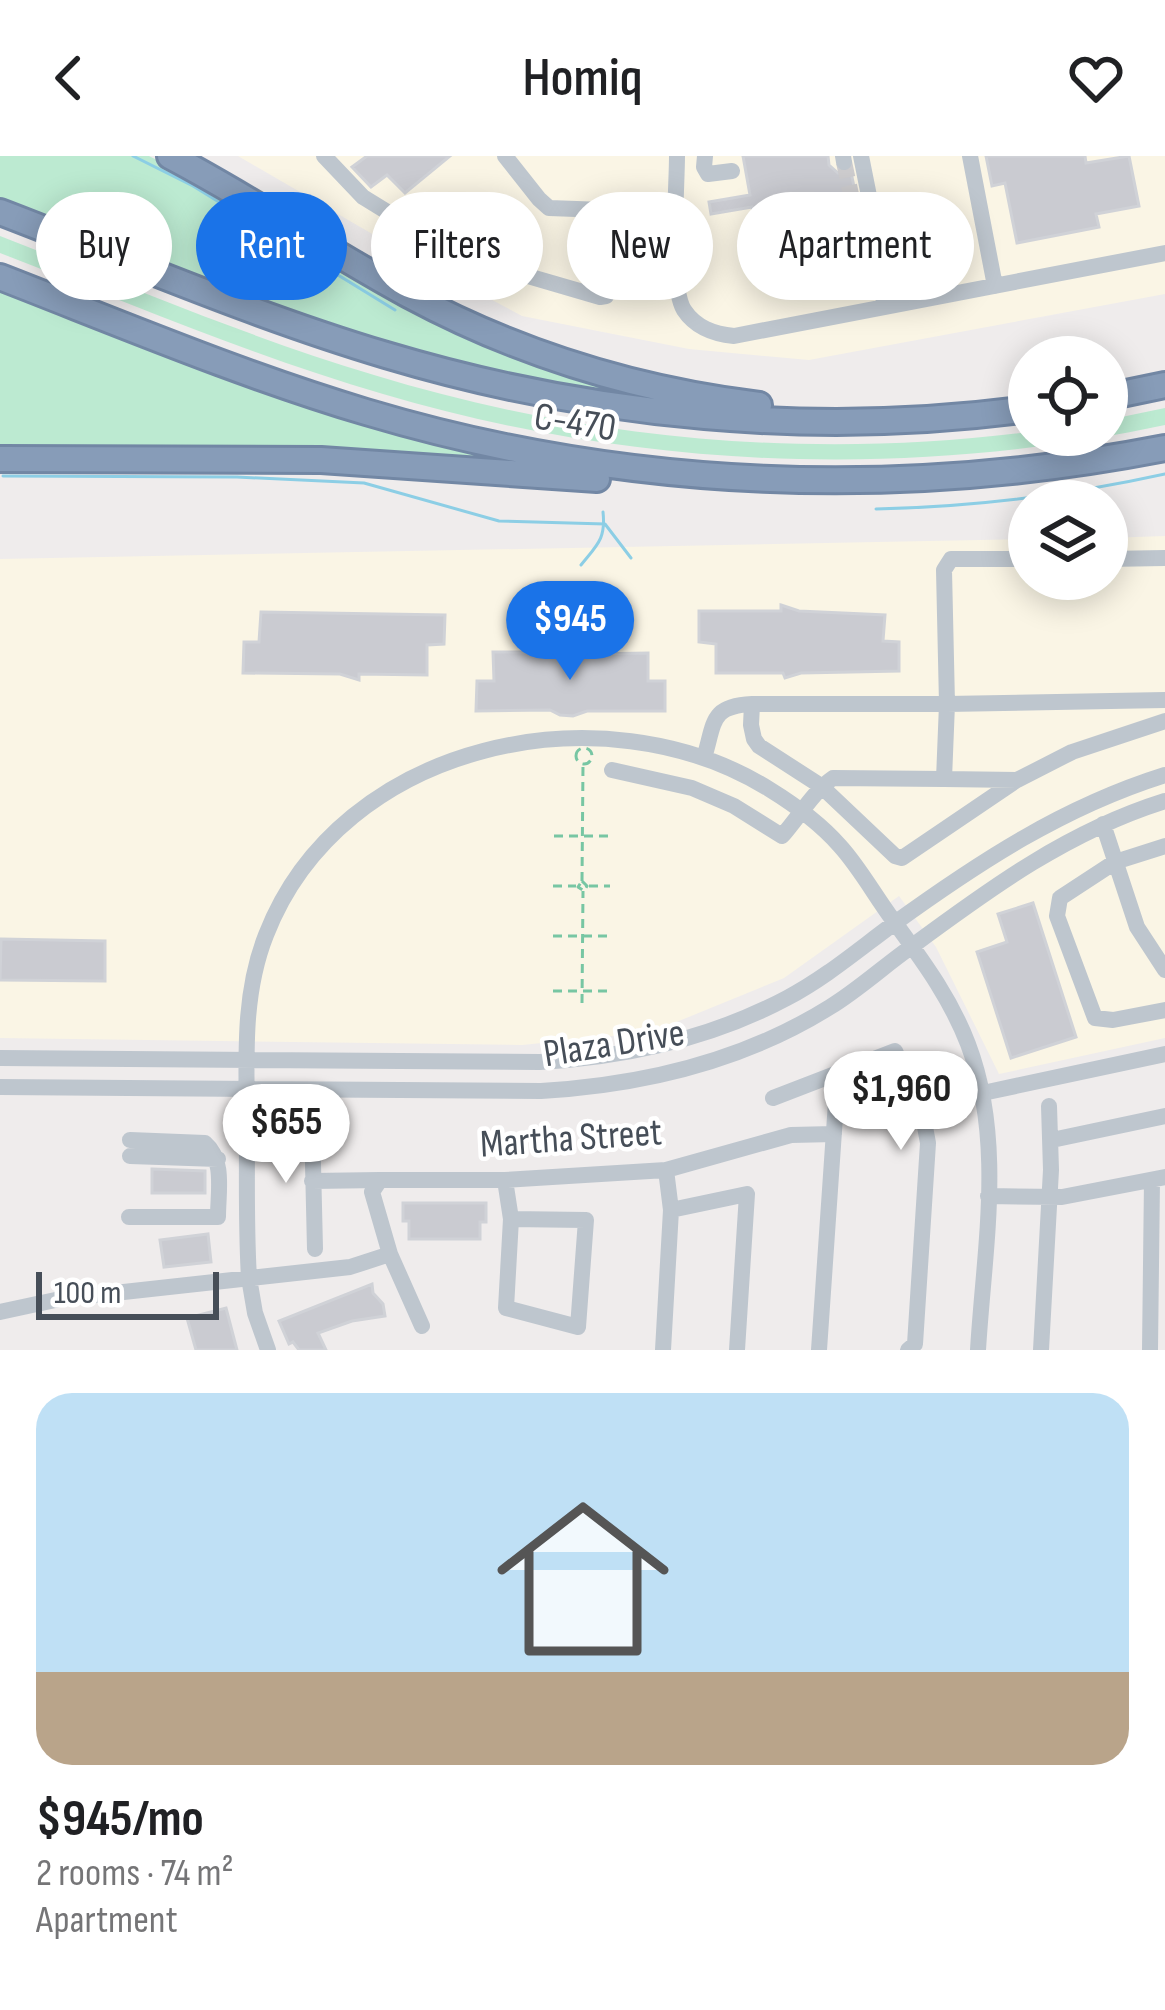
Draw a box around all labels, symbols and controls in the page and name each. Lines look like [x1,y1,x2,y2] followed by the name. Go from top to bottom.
[36,45,102,111] icon: back
[1063,45,1129,111] icon: heart
[522,46,643,111] text: Homiq
[36,192,172,300] chip: Buy
[196,192,347,300] chip: Rent
[371,192,543,300] chip: Filters
[567,192,713,300] chip: New
[737,192,974,300] chip: Apartment
[1008,336,1128,600] map controls
[1008,336,1128,456] button: locate
[531,393,619,453] street label: C-470
[1008,480,1128,600] button: layers
[499,581,641,683] pin: $945
[533,596,607,643] text: $945
[540,1010,688,1078] street label: Plaza Drive
[803,1051,999,1153] pin: $1,960
[851,1066,951,1113] text: $1,960
[215,1084,357,1186] pin: $655
[250,1099,322,1146] text: $655
[479,1109,663,1169] street label: Martha Street
[36,1266,219,1319] scale bar
[54,1273,121,1313] text: 100 m
[475,1471,691,1687] icon: home
[36,1789,204,1850] text: $945/mo
[36,1850,234,1897] text: 2 rooms · 74 m²
[36,1897,178,1944] text: Apartment

